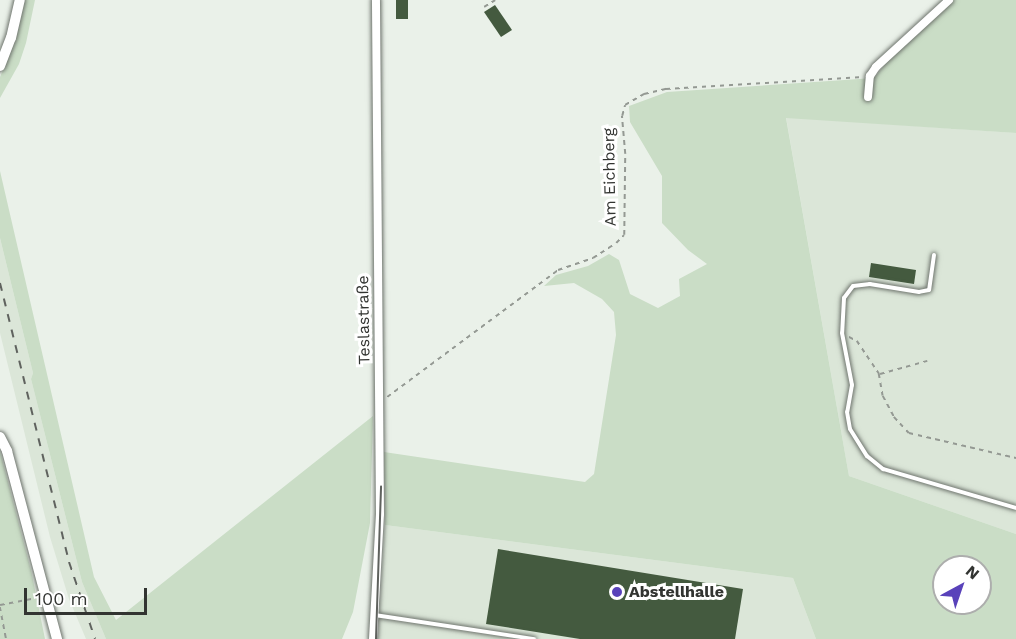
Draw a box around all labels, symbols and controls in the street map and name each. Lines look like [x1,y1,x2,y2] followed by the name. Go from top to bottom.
[600,128,620,226] street label: Am Eichberg
[354,275,374,365] street label: Teslastraße
[932,555,992,615] north arrow
[962,561,983,583] text: N
[27,576,150,614] scale bar
[629,582,724,602] place label: Abstellhalle
[610,585,624,599] marker: Abstellhalle
[35,588,88,609] text: 100 m

